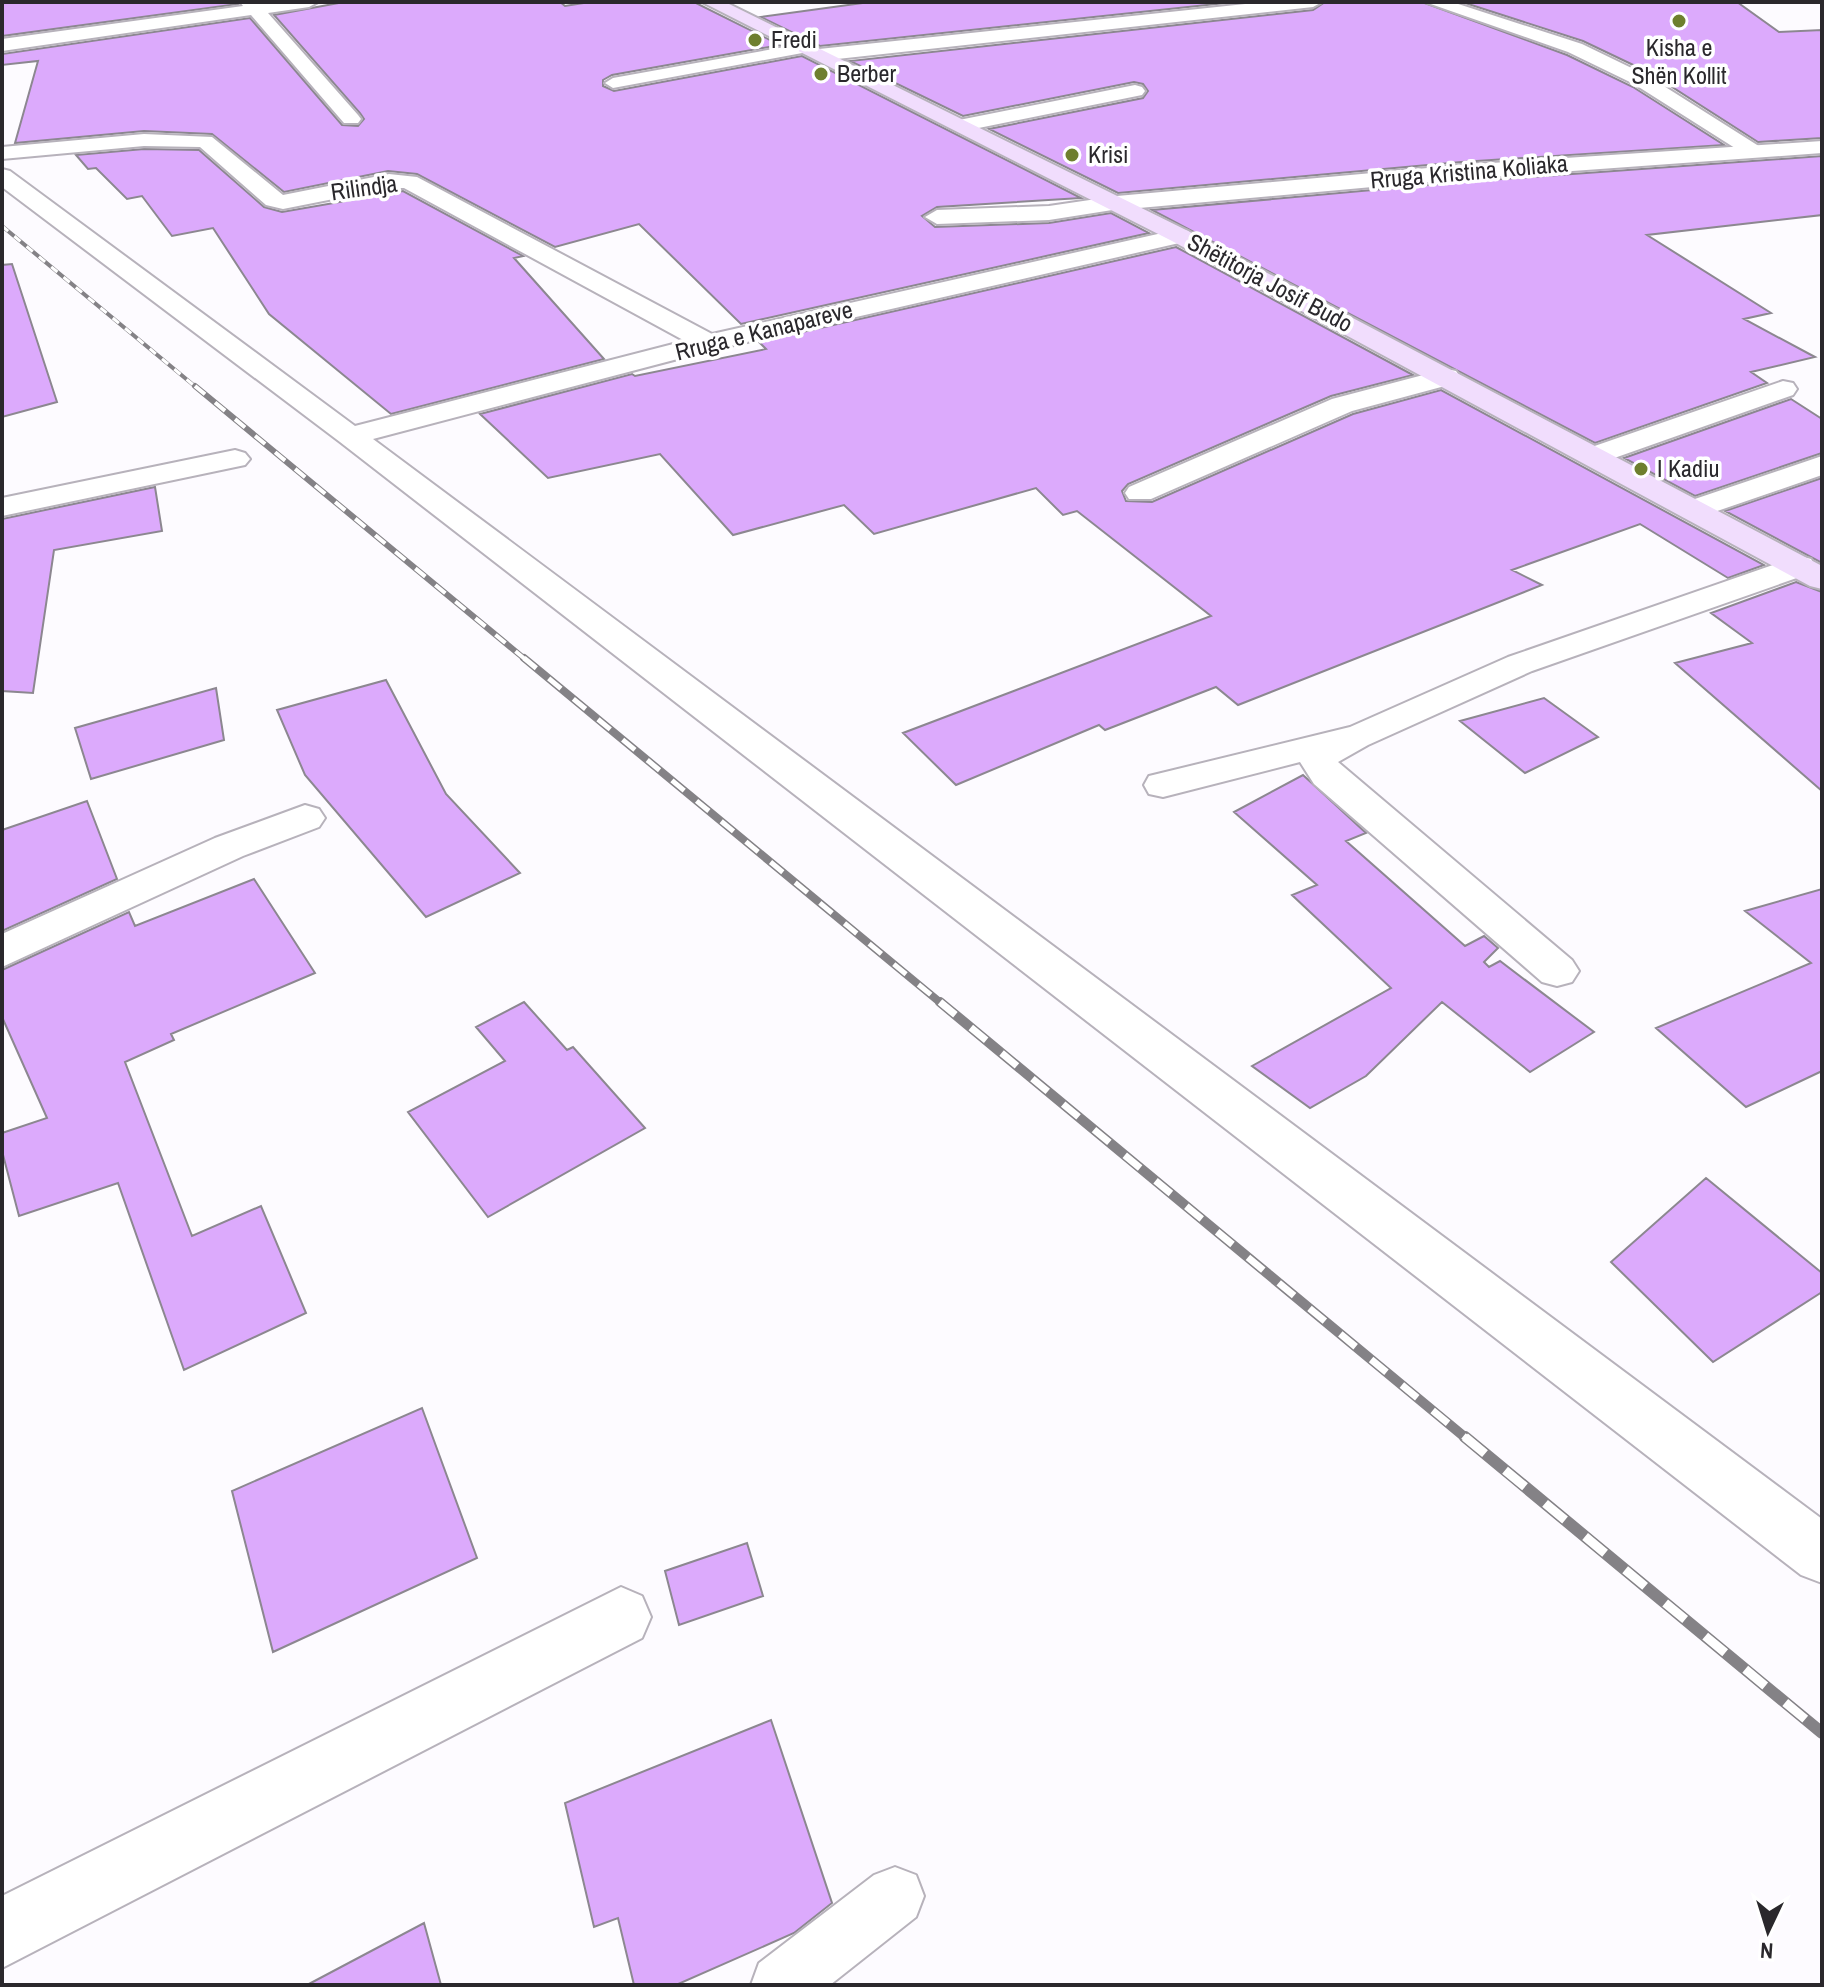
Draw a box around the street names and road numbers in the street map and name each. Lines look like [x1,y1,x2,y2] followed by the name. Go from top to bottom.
[1369,146,1569,196] street label: Rruga Kristina Koliaka
[329,167,399,207] street label: Rilindja
[1182,225,1359,339] street label: Shëtitorja Josif Budo
[672,293,856,368] street label: Rruga e Kanapareve

